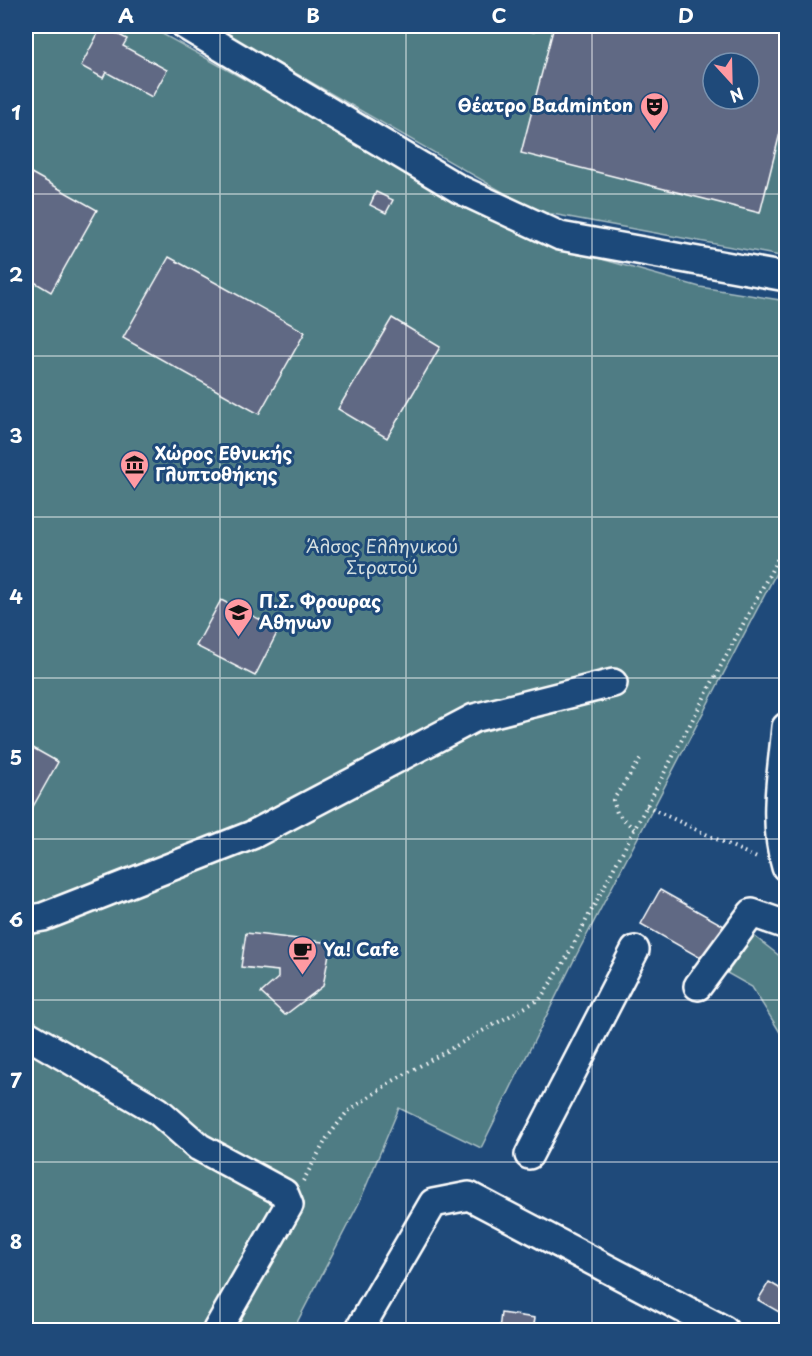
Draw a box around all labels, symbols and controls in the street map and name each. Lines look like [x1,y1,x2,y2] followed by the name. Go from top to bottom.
[118,0,134,30] text: A
[306,0,320,30] text: B
[491,0,507,30] text: C
[678,0,694,30] text: D
[701,51,761,111] north arrow
[727,82,747,109] text: N
[638,90,670,132] theatre icon: Θέατρο Badminton
[458,91,633,118] place label: Θέατρο Badminton
[11,97,21,127] text: 1
[9,259,23,289] text: 2
[9,420,23,450] text: 3
[155,439,292,487] place label: Χώρος Εθνικής Γλυπτοθήκης
[118,448,150,490] museum icon: Χώρος Εθνικής Γλυπτοθήκης
[306,532,458,580] park label: Άλσος Ελληνικού Στρατού
[9,581,23,611] text: 4
[259,587,381,635] place label: Π.Σ. Φρουρας Αθηνων
[222,596,254,638] school or university icon: Π.Σ. Φρουρας Αθηνων
[10,742,22,772] text: 5
[9,904,23,934] text: 6
[286,934,318,976] cafe icon: Ya! Cafe
[323,935,399,962] place label: Ya! Cafe
[10,1065,22,1095] text: 7
[10,1226,22,1256] text: 8

